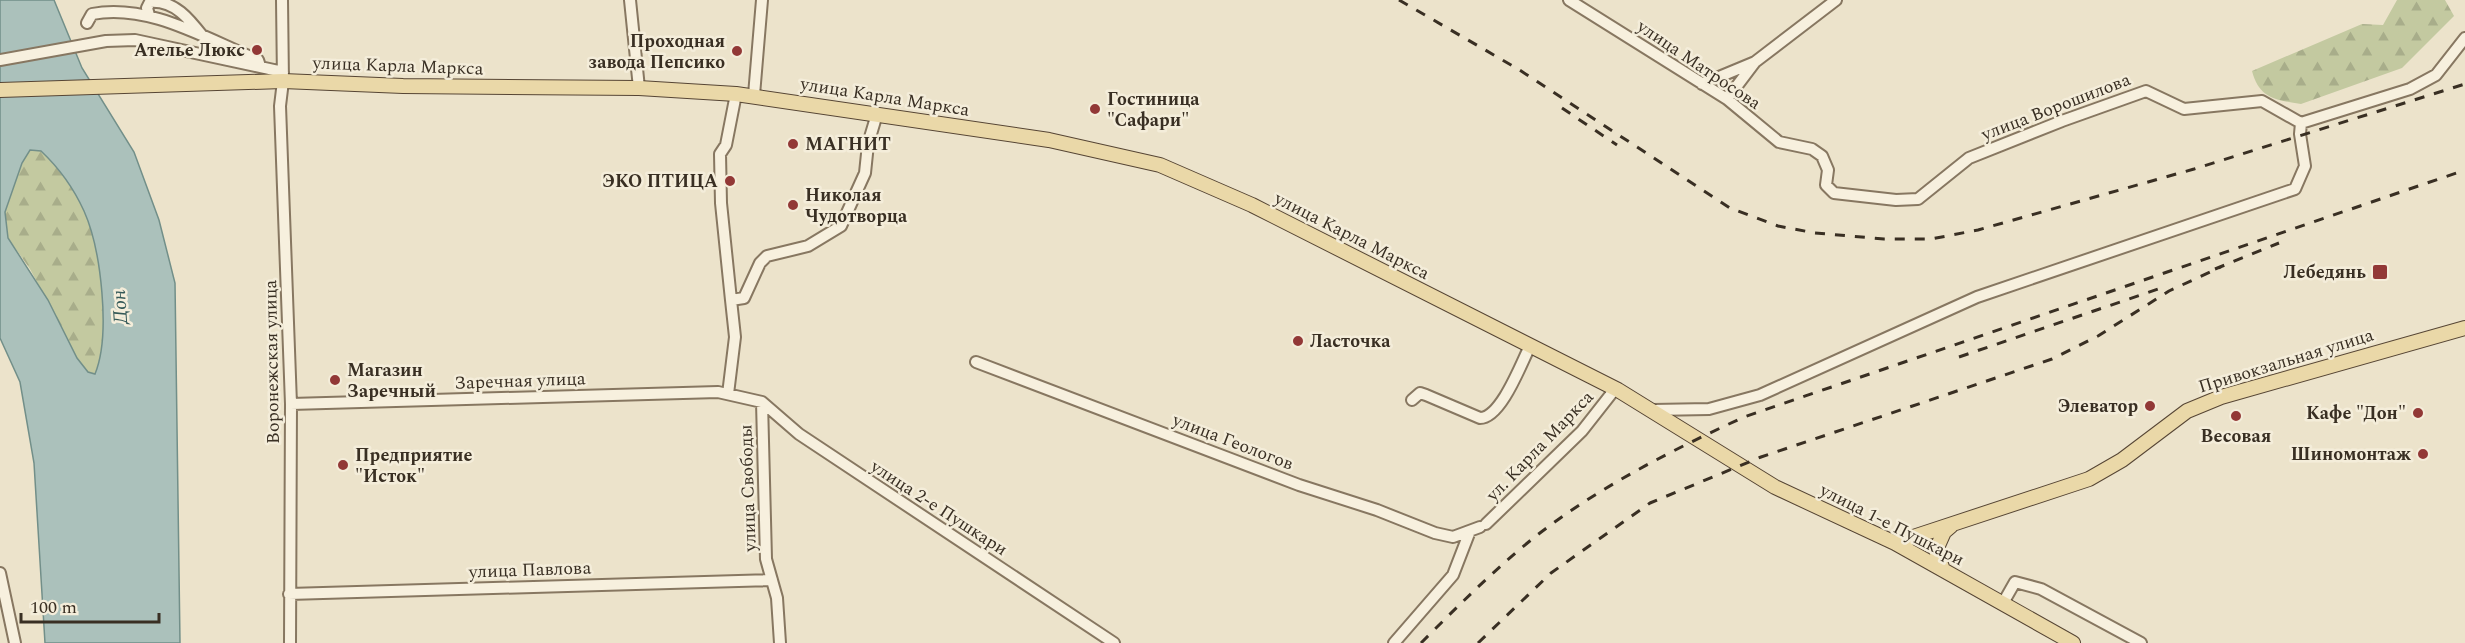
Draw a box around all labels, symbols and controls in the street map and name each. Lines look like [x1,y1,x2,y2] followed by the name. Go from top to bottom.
[1631,13,1767,117] street label: улица Матросова
[589,28,725,76] place label: Проходная завода Пепсико
[134,37,245,64] place label: Ателье Люкс
[250,43,264,57] marker: Ателье Люкс
[730,44,744,58] marker: Проходная завода Пепсико
[311,49,484,82] street label: улица Карла Маркса
[1977,66,2135,148] street label: улица Ворошилова
[797,70,972,124] street label: улица Карла Маркса
[1107,86,1200,134] place label: Гостиница "Сафари"
[1088,102,1102,116] marker: Гостиница "Сафари"
[805,131,891,158] place label: МАГНИТ
[786,137,800,151] marker: МАГНИТ
[602,168,718,195] place label: ЭКО ПТИЦА
[723,174,737,188] marker: ЭКО ПТИЦА
[805,182,908,230] place label: Николая Чудотворца
[1269,185,1434,287] street label: улица Карла Маркса
[786,198,800,212] marker: Николая Чудотворца
[2284,259,2366,286] place label: Лебедянь
[2371,263,2389,281] marker: Лебедянь
[257,279,287,444] street label: Воронежская улица
[104,288,136,326] water label: Дон
[2195,321,2377,401] street label: Привокзальная улица
[1310,328,1391,355] place label: Ласточка
[1291,334,1305,348] marker: Ласточка
[347,357,436,405] place label: Магазин Заречный
[454,365,586,397] street label: Заречная улица
[328,373,342,387] marker: Магазин Заречный
[1479,384,1600,508] street label: ул. Карла Маркса
[2057,393,2138,420] place label: Элеватор
[2143,399,2157,413] marker: Элеватор
[2306,400,2406,427] place label: Кафе "Дон"
[1168,406,1297,477] street label: улица Геологов
[2411,406,2425,420] marker: Кафе "Дон"
[2229,409,2243,423] marker: Весовая
[2201,423,2272,450] place label: Весовая
[732,424,764,553] street label: улица Свободы
[2291,441,2412,468] place label: Шиномонтаж
[355,442,473,490] place label: Предприятие "Исток"
[2416,447,2430,461] marker: Шиномонтаж
[864,453,1013,563] street label: улица 2-е Пушкари
[336,458,350,472] marker: Предприятие "Исток"
[1814,476,1969,573] street label: улица 1-е Пушкари
[467,554,592,586] street label: улица Павлова
[21,586,159,624] scale bar
[30,594,77,621] text: 100 m

